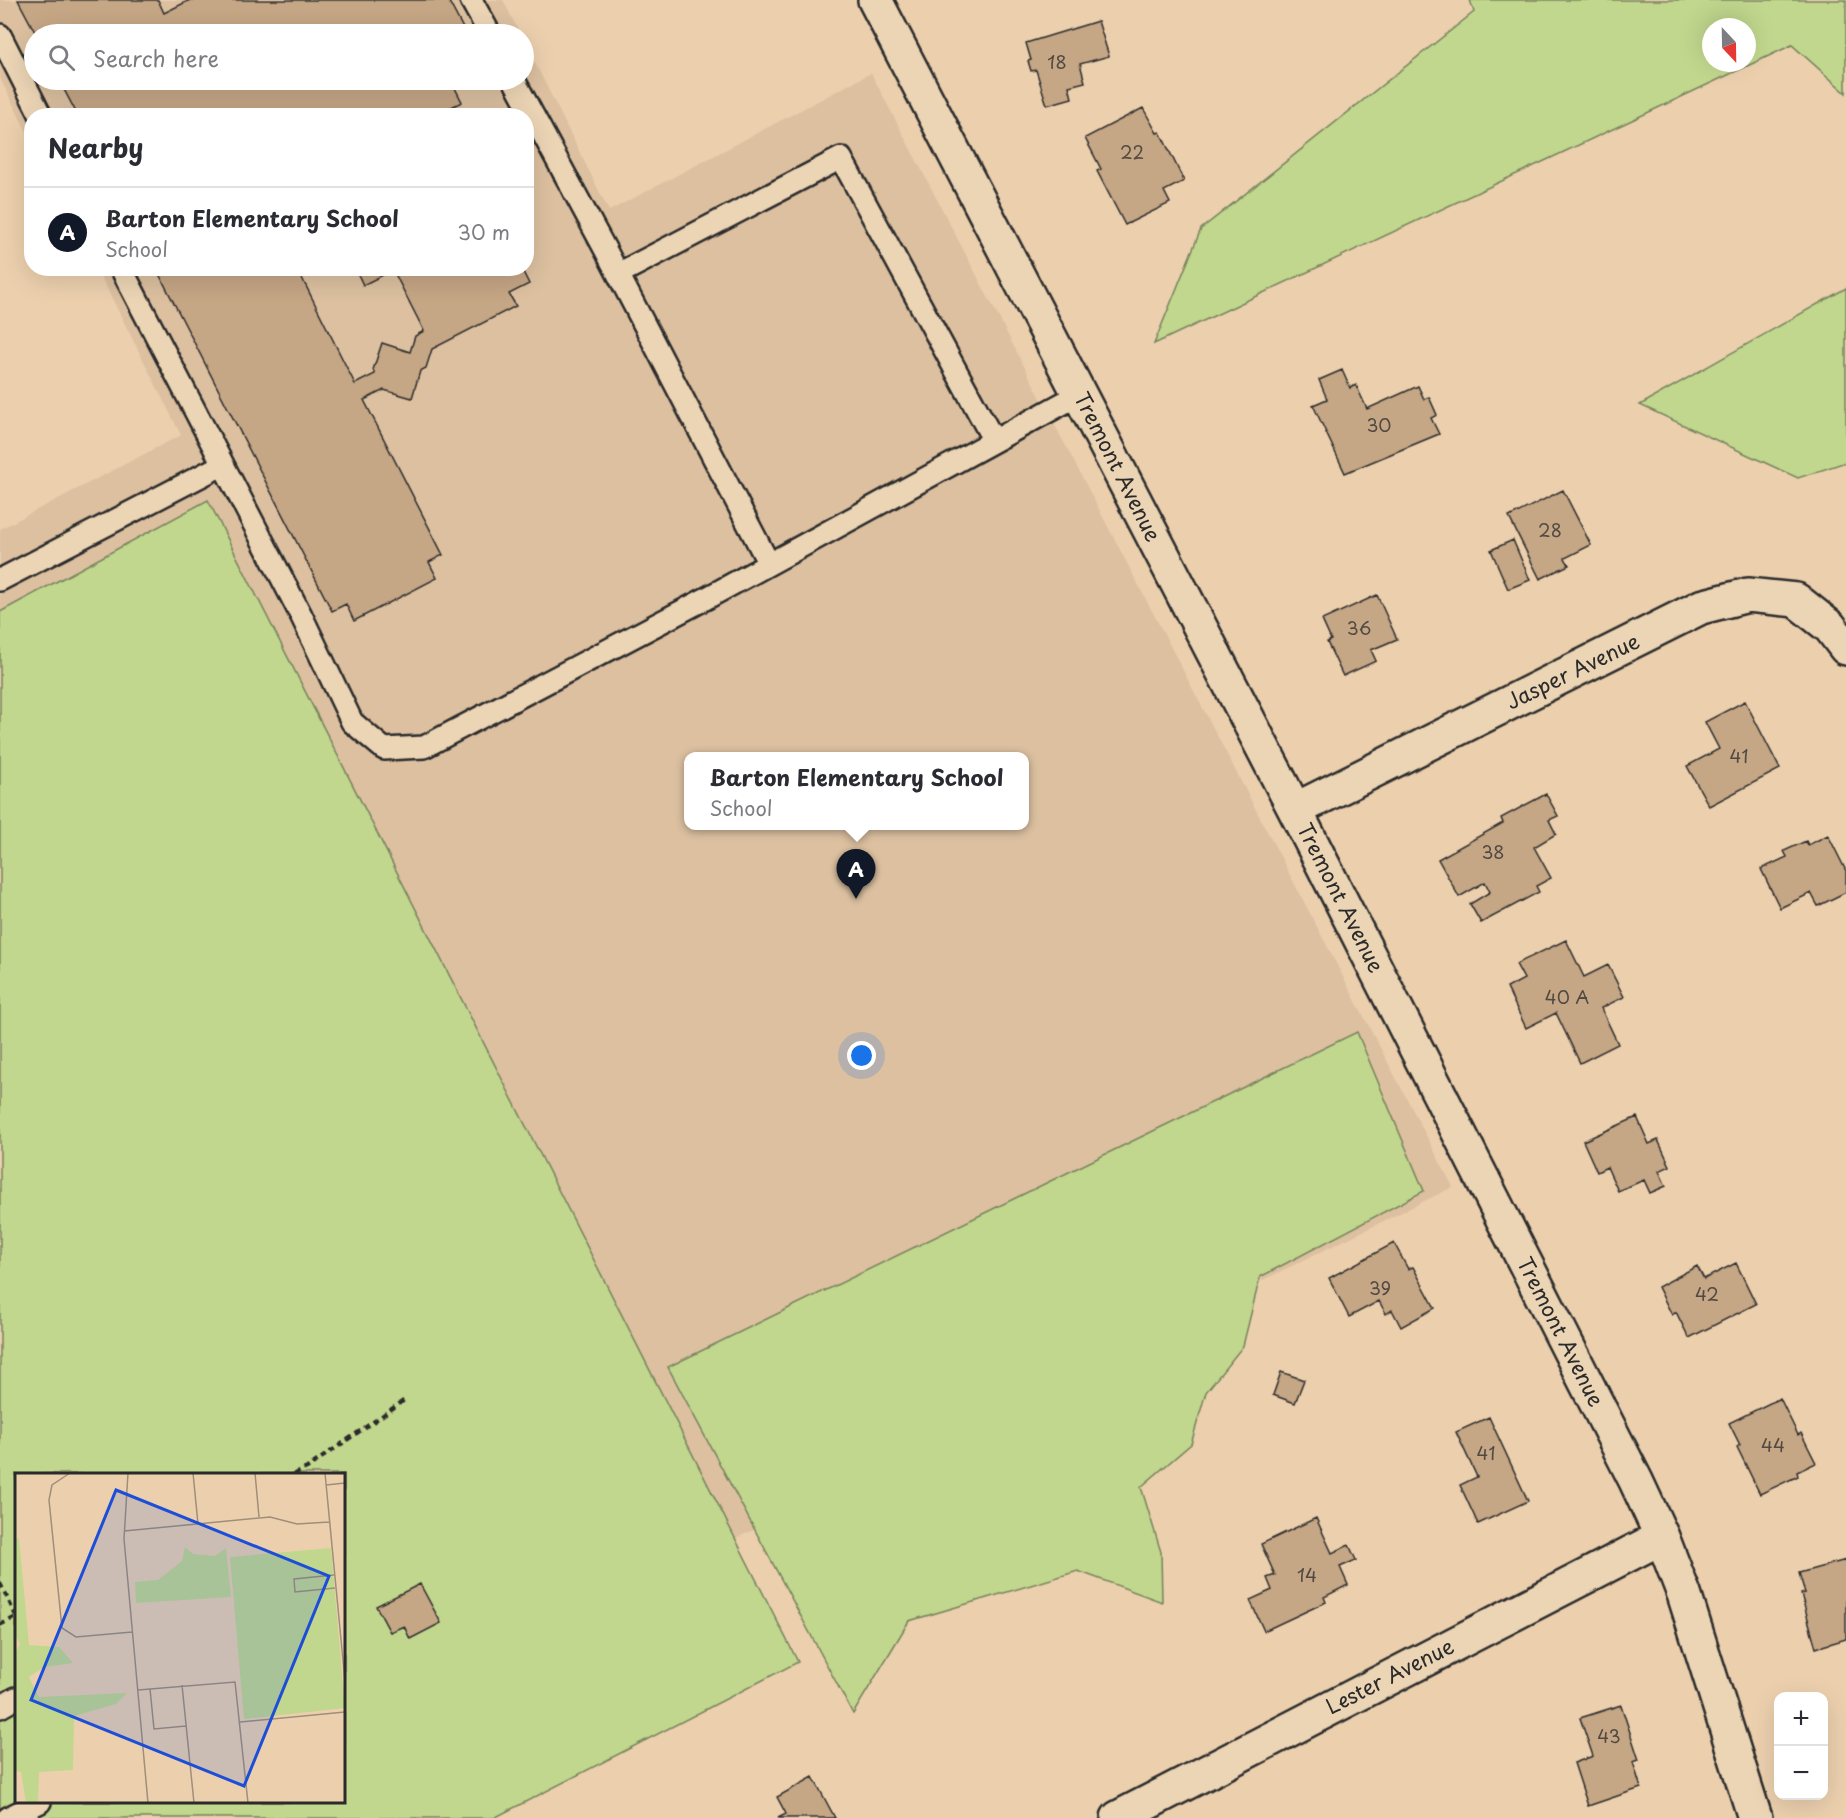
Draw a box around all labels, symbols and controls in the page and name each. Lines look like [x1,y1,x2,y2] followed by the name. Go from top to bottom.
[1702,18,1756,72] north arrow
[24,24,534,90] search box
[45,41,78,74] icon: search
[93,41,219,74] text: Search here
[1047,48,1067,75] house number: 18
[48,128,143,167] text: Nearby
[1120,138,1144,165] house number: 22
[105,201,399,234] text: Barton Elementary School
[60,217,75,247] text: A
[457,217,510,247] text: 30 m
[105,234,168,264] text: School
[1067,386,1170,547] street label: Tremont Avenue
[1366,411,1392,438] house number: 30
[1538,516,1562,543] house number: 28
[1347,614,1371,641] house number: 36
[1500,624,1644,716] street label: Jasper Avenue
[1730,742,1748,769] house number: 41
[684,752,1029,830] popup
[710,760,1003,793] text: Barton Elementary School
[710,793,773,823] text: School
[1290,817,1393,978] street label: Tremont Avenue
[1481,838,1505,865] house number: 38
[836,850,876,899] pin: A
[1545,983,1589,1010] house number: 40 A
[847,1041,876,1070] your location
[1510,1251,1613,1412] street label: Tremont Avenue
[1369,1274,1391,1301] house number: 39
[1695,1280,1719,1307] house number: 42
[1761,1431,1785,1458] house number: 44
[1477,1439,1495,1466] house number: 41
[15,1473,345,1803] inset map
[1297,1561,1317,1588] house number: 14
[1319,1629,1459,1721] street label: Lester Avenue
[1774,1692,1828,1800] map controls
[1774,1692,1828,1746] button: +
[1597,1722,1621,1749] house number: 43
[1774,1746,1828,1800] button: −

